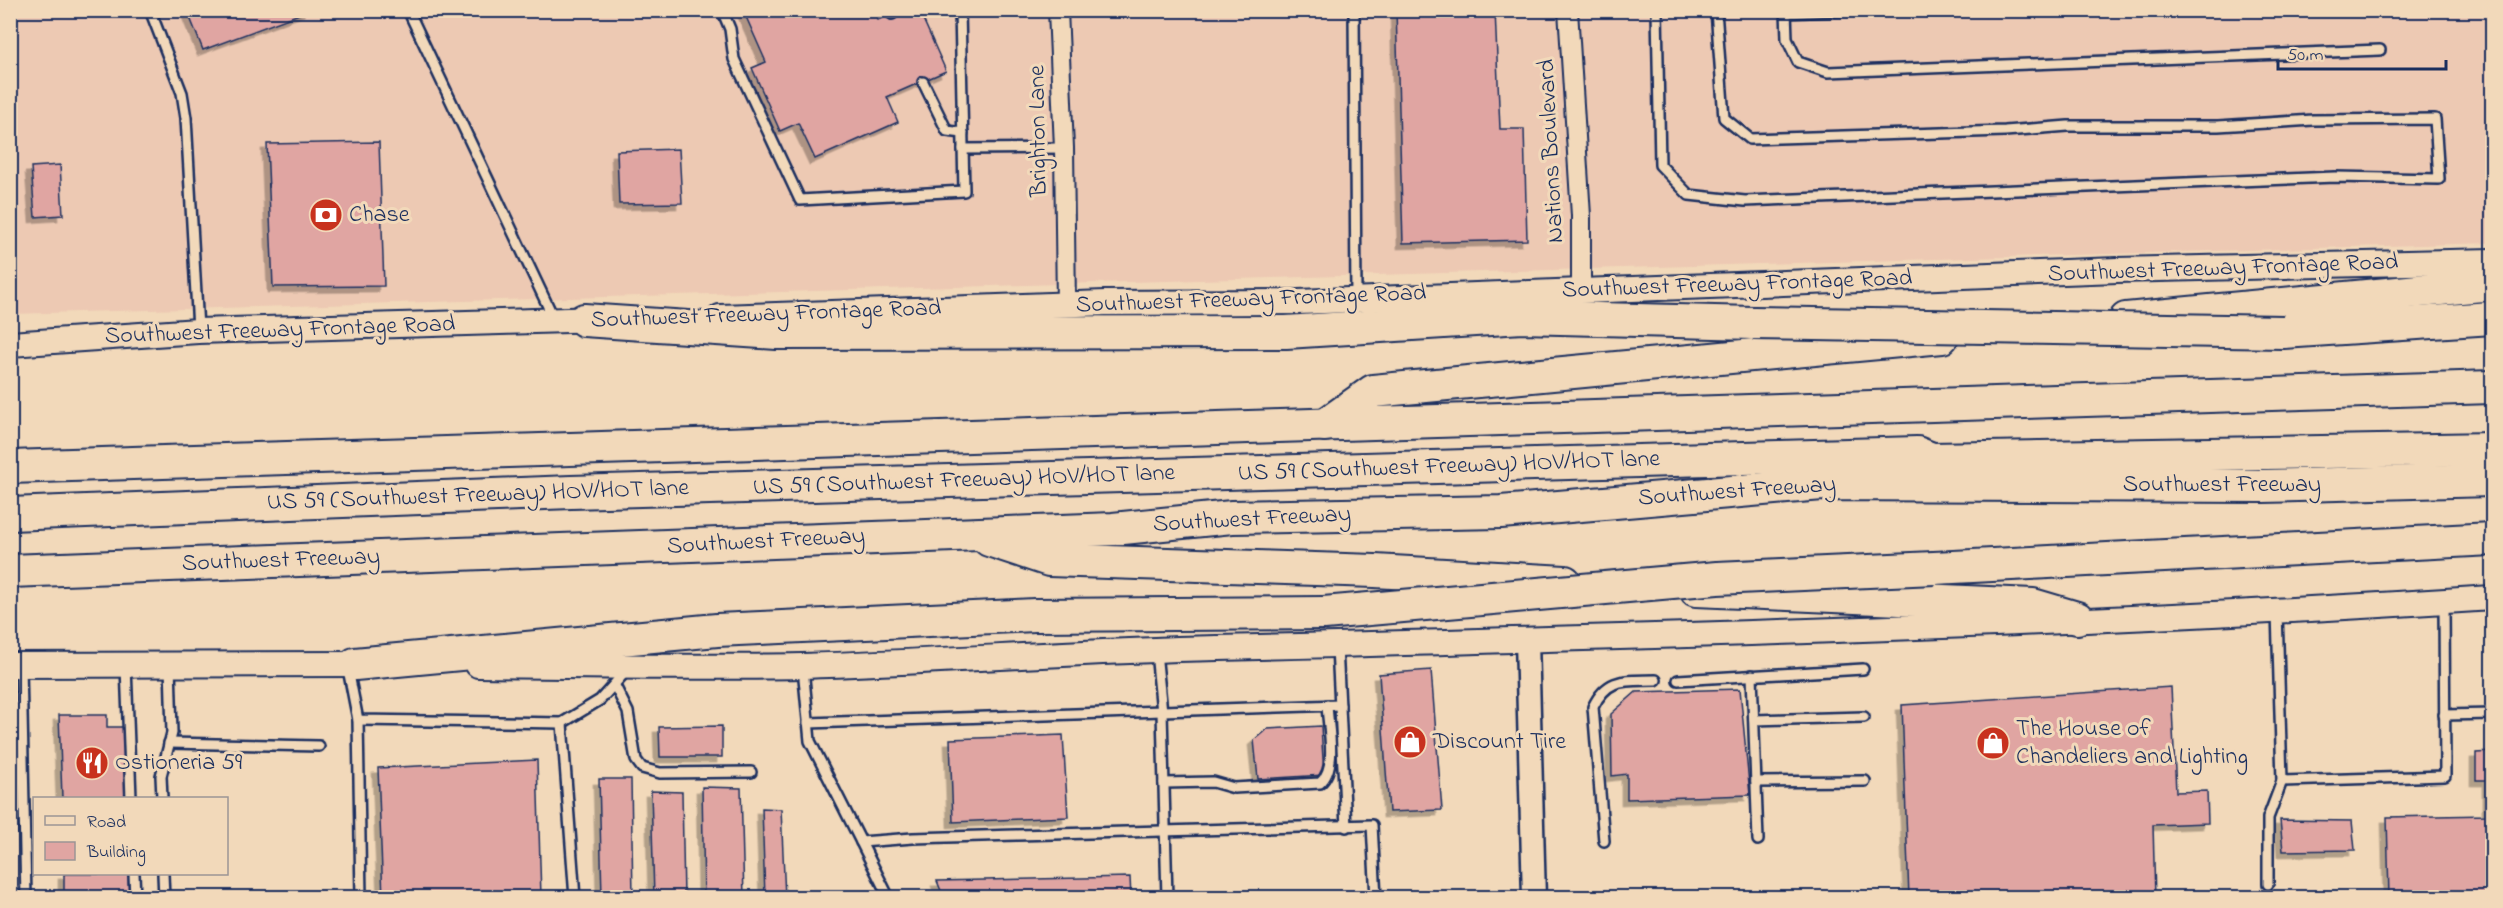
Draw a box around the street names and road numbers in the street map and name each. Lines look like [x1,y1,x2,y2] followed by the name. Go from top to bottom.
[1530,58,1574,244] street label: Nations Boulevard
[1020,64,1058,198] street label: Brighton Lane
[2047,245,2399,294] street label: Southwest Freeway Frontage Road
[1561,261,1913,310] street label: Southwest Freeway Frontage Road
[1075,276,1427,325] street label: Southwest Freeway Frontage Road
[590,291,942,340] street label: Southwest Freeway Frontage Road
[104,307,456,356] street label: Southwest Freeway Frontage Road
[1237,442,1661,493] street label: US 59 (Southwest Freeway) HOV/HOT lane
[752,456,1176,507] street label: US 59 (Southwest Freeway) HOV/HOT lane
[1637,468,1837,517] street label: Southwest Freeway
[2123,468,2321,504] street label: Southwest Freeway
[266,471,690,522] street label: US 59 (Southwest Freeway) HOV/HOT lane
[1152,497,1352,544] street label: Southwest Freeway
[666,519,866,566] street label: Southwest Freeway
[181,540,381,583] street label: Southwest Freeway

